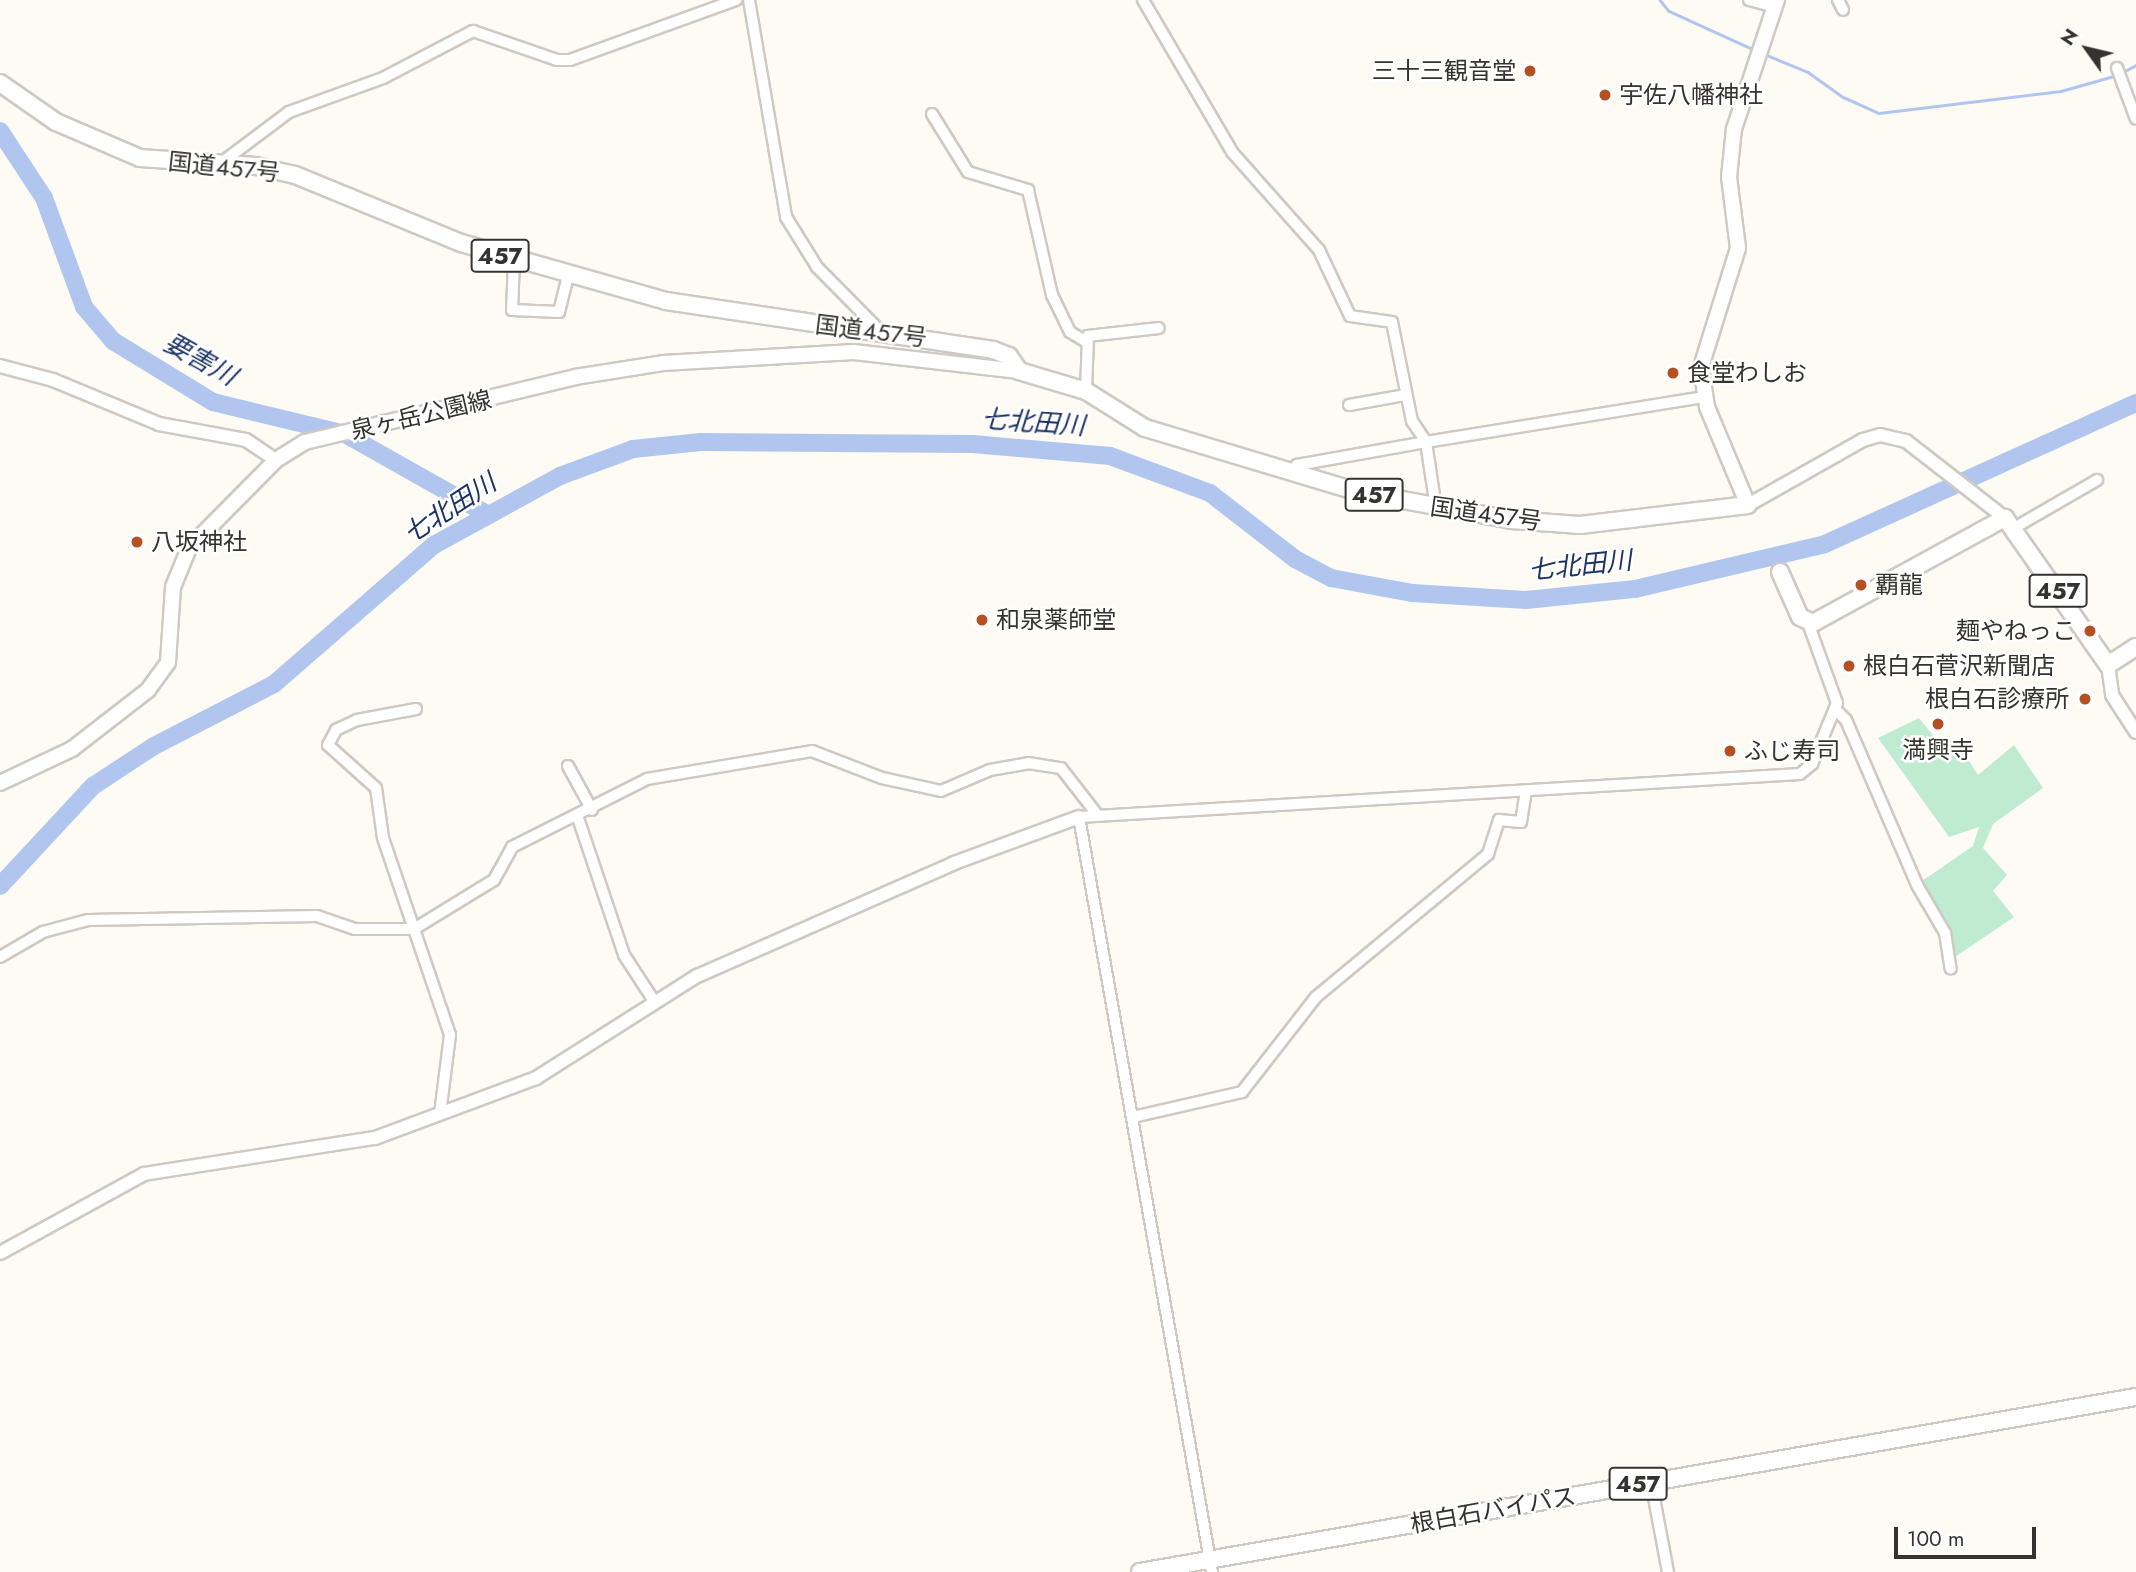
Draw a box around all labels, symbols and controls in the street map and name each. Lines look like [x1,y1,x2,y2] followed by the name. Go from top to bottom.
[2052,14,2122,84] north arrow
[2054,23,2085,51] text: N
[1372,57,1516,85] place label: 三十三観音堂
[1522,63,1538,79] marker: 三十三観音堂
[1619,81,1763,109] place label: 宇佐八幡神社
[1597,87,1613,103] marker: 宇佐八幡神社
[167,147,281,187] street label: 国道457号
[470,236,530,276] road number: 457
[814,310,928,352] street label: 国道457号
[158,327,242,393] water label: 要害川
[1687,359,1807,387] place label: 食堂わしお
[1665,365,1681,381] marker: 食堂わしお
[348,385,494,445] street label: 泉ヶ岳公園線
[980,404,1086,442] water label: 七北田川
[398,468,502,550] water label: 七北田川
[1344,475,1404,514] road number: 457
[1428,492,1544,536] street label: 国道457号
[151,528,247,556] place label: 八坂神社
[129,534,145,550] marker: 八坂神社
[1527,545,1633,587] water label: 七北田川
[1875,571,1923,599] place label: 覇龍
[2028,572,2088,610] road number: 457
[1853,577,1869,593] marker: 覇龍
[996,606,1116,634] place label: 和泉薬師堂
[974,612,990,628] marker: 和泉薬師堂
[1956,617,2076,645] place label: 麺やねっこ
[2082,623,2098,639] marker: 麺やねっこ
[1863,652,2055,680] place label: 根白石菅沢新聞店
[1841,658,1857,674] marker: 根白石菅沢新聞店
[1925,685,2069,713] place label: 根白石診療所
[2075,689,2095,709] marker: 根白石診療所
[1930,716,1946,732] marker: 満興寺
[1902,736,1974,764] place label: 満興寺
[1744,737,1840,765] place label: ふじ寿司
[1722,743,1738,759] marker: ふじ寿司
[1608,1464,1668,1504] road number: 457
[1408,1481,1578,1539] street label: 根白石バイパス
[1898,1512,2040,1556] scale bar
[1907,1524,1964,1554] text: 100 m

